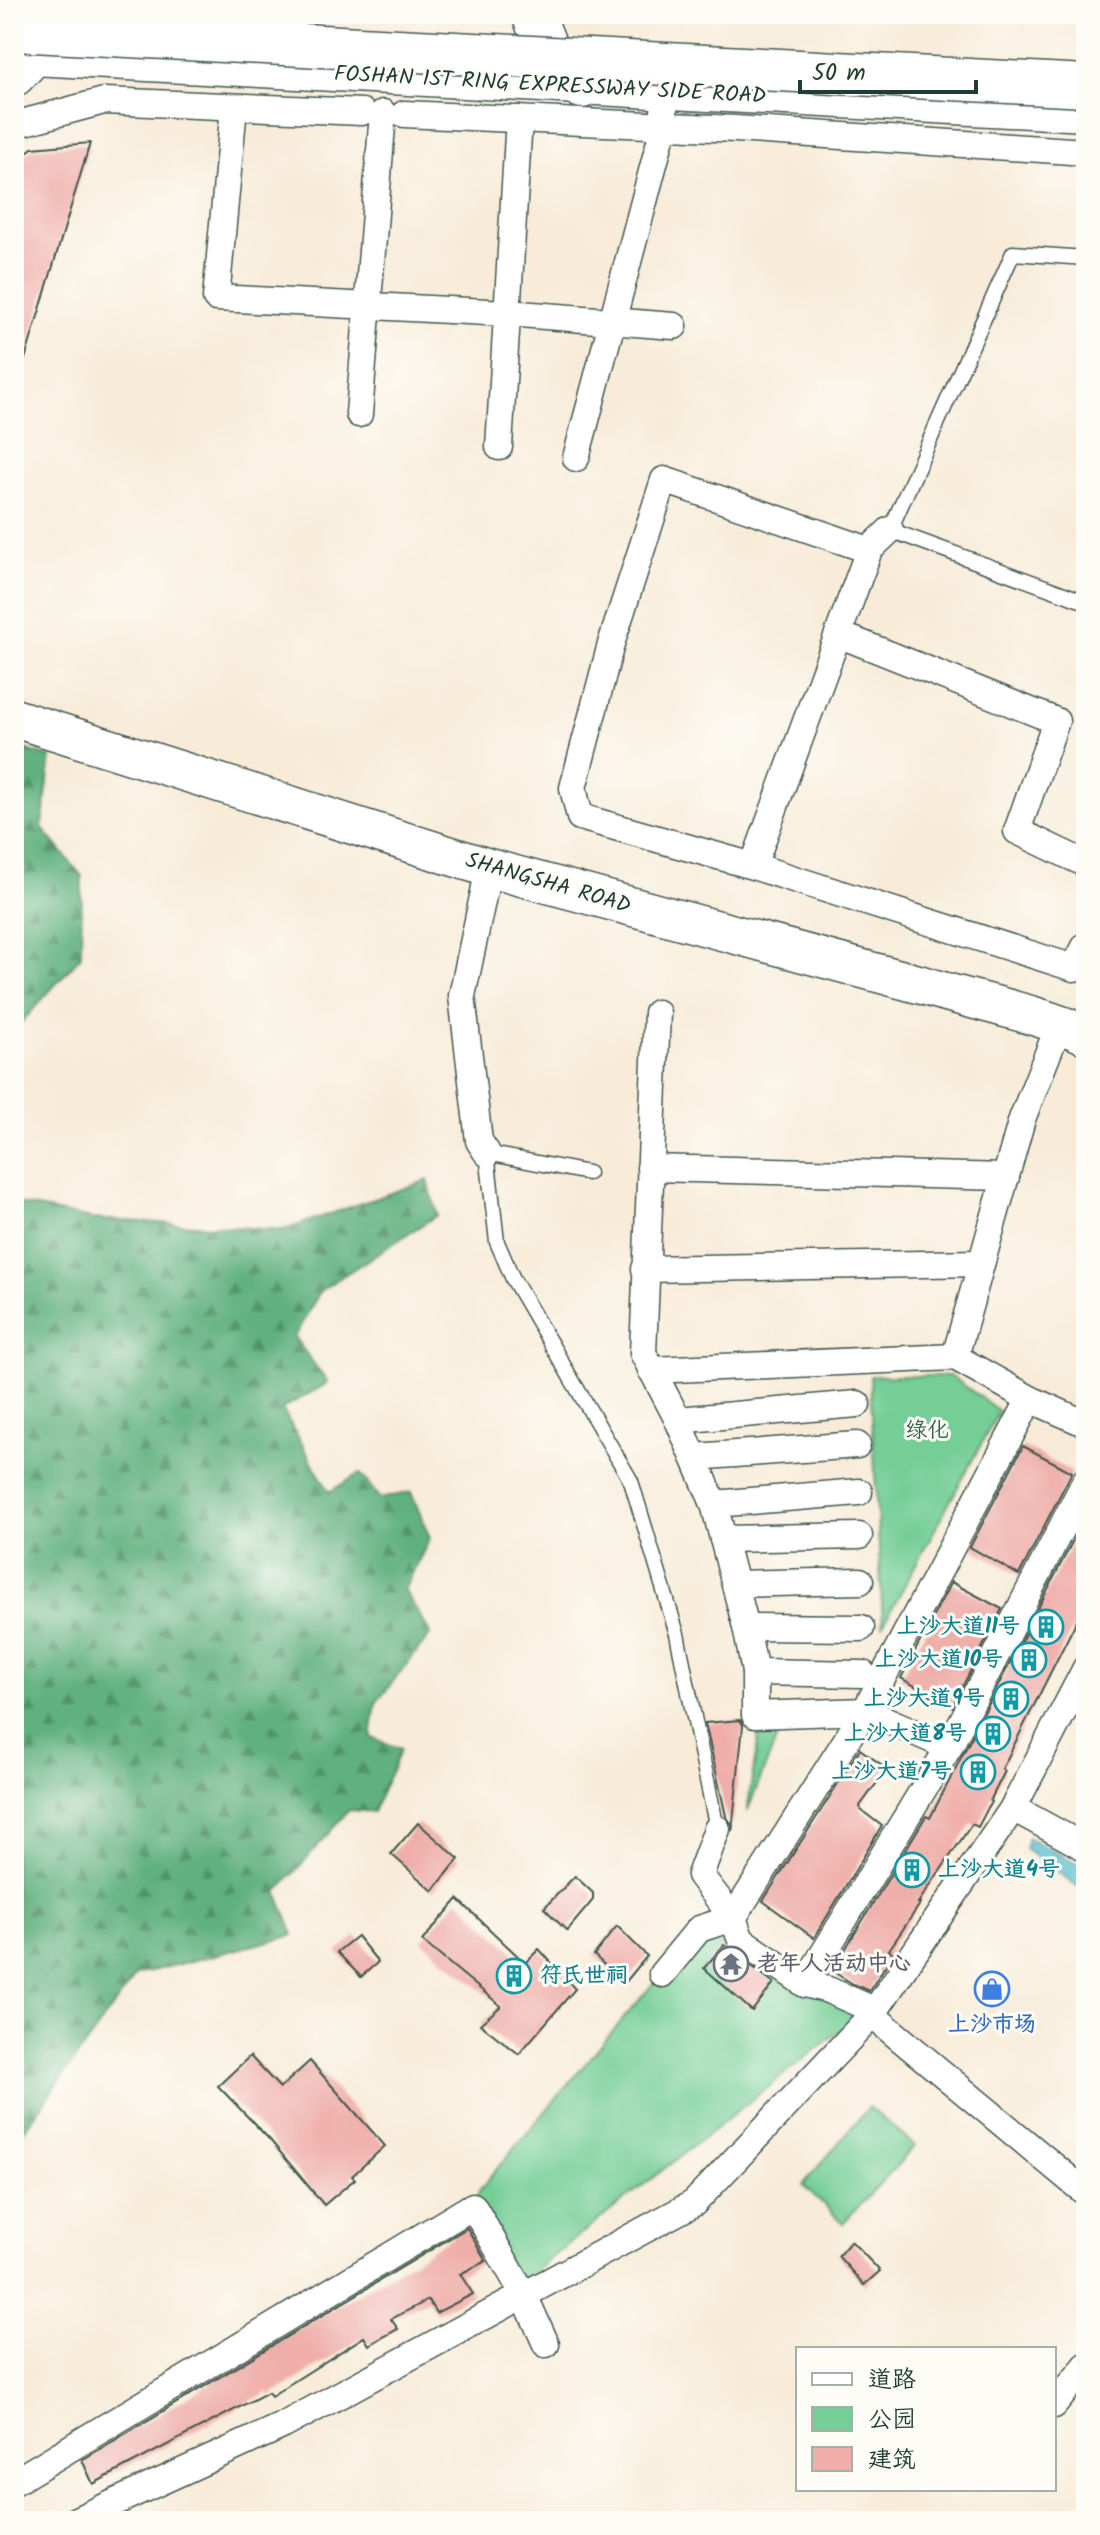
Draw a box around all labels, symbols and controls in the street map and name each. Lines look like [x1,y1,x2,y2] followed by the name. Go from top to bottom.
[800,44,976,94] scale bar
[812,54,866,93] text: 50 m
[333,57,767,115] street label: FOSHAN 1ST RING EXPRESSWAY SIDE ROAD
[461,844,635,924] street label: SHANGSHA ROAD
[905,1414,949,1449] park label: 绿化
[1027,1608,1065,1646] building icon: 上沙大道11号
[897,1610,1020,1645] place label: 上沙大道11号
[1010,1641,1048,1679] building icon: 上沙大道10号
[875,1643,1003,1678] place label: 上沙大道10号
[992,1680,1030,1718] building icon: 上沙大道9号
[864,1682,985,1717] place label: 上沙大道9号
[974,1715,1012,1753] building icon: 上沙大道8号
[844,1717,967,1752] place label: 上沙大道8号
[959,1753,997,1791] building icon: 上沙大道7号
[832,1755,952,1790] place label: 上沙大道7号
[893,1851,931,1889] building icon: 上沙大道4号
[938,1853,1060,1888] place label: 上沙大道4号
[712,1945,750,1983] temple icon: 老年人活动中心
[757,1947,911,1982] place label: 老年人活动中心
[495,1957,533,1995] building icon: 符氏世祠
[540,1959,628,1994] place label: 符氏世祠
[973,1970,1011,2008] shop icon: 上沙市场
[948,2008,1036,2043] place label: 上沙市场
[796,2347,1056,2491] legend
[868,2361,916,2400] text: 道路
[868,2401,916,2440] text: 公园
[868,2441,916,2480] text: 建筑

